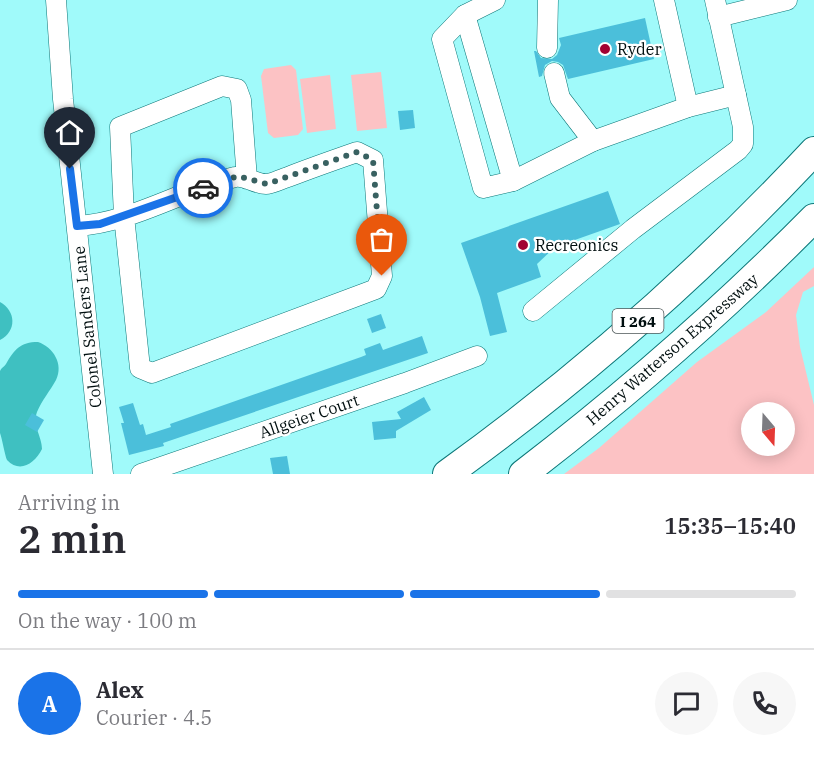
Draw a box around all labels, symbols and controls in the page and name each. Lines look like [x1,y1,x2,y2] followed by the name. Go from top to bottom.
[617,39,662,59] place label: Ryder
[598,42,612,56] marker: Ryder
[44,107,95,169] pin
[53,116,86,149] icon: home
[173,158,233,218] courier
[187,172,220,205] icon: car
[356,214,407,276] pin
[365,223,398,256] icon: bag
[535,235,618,255] place label: Recreonics
[516,238,530,252] marker: Recreonics
[69,245,105,409] street label: Colonel Sanders Lane
[582,269,762,429] street label: Henry Watterson Expressway
[612,309,664,333] road number: I 264
[257,389,362,442] street label: Allgeier Court
[741,402,795,456] north arrow
[741,402,795,456] map controls
[18,489,120,516] text: Arriving in
[664,511,796,540] text: 15:35–15:40
[18,513,126,564] text: 2 min
[18,607,197,634] text: On the way · 100 m
[655,672,718,735] button: chat
[733,672,796,735] button: phone
[96,675,144,704] text: Alex
[42,689,57,718] text: A
[96,704,212,731] text: Courier · 4.5

